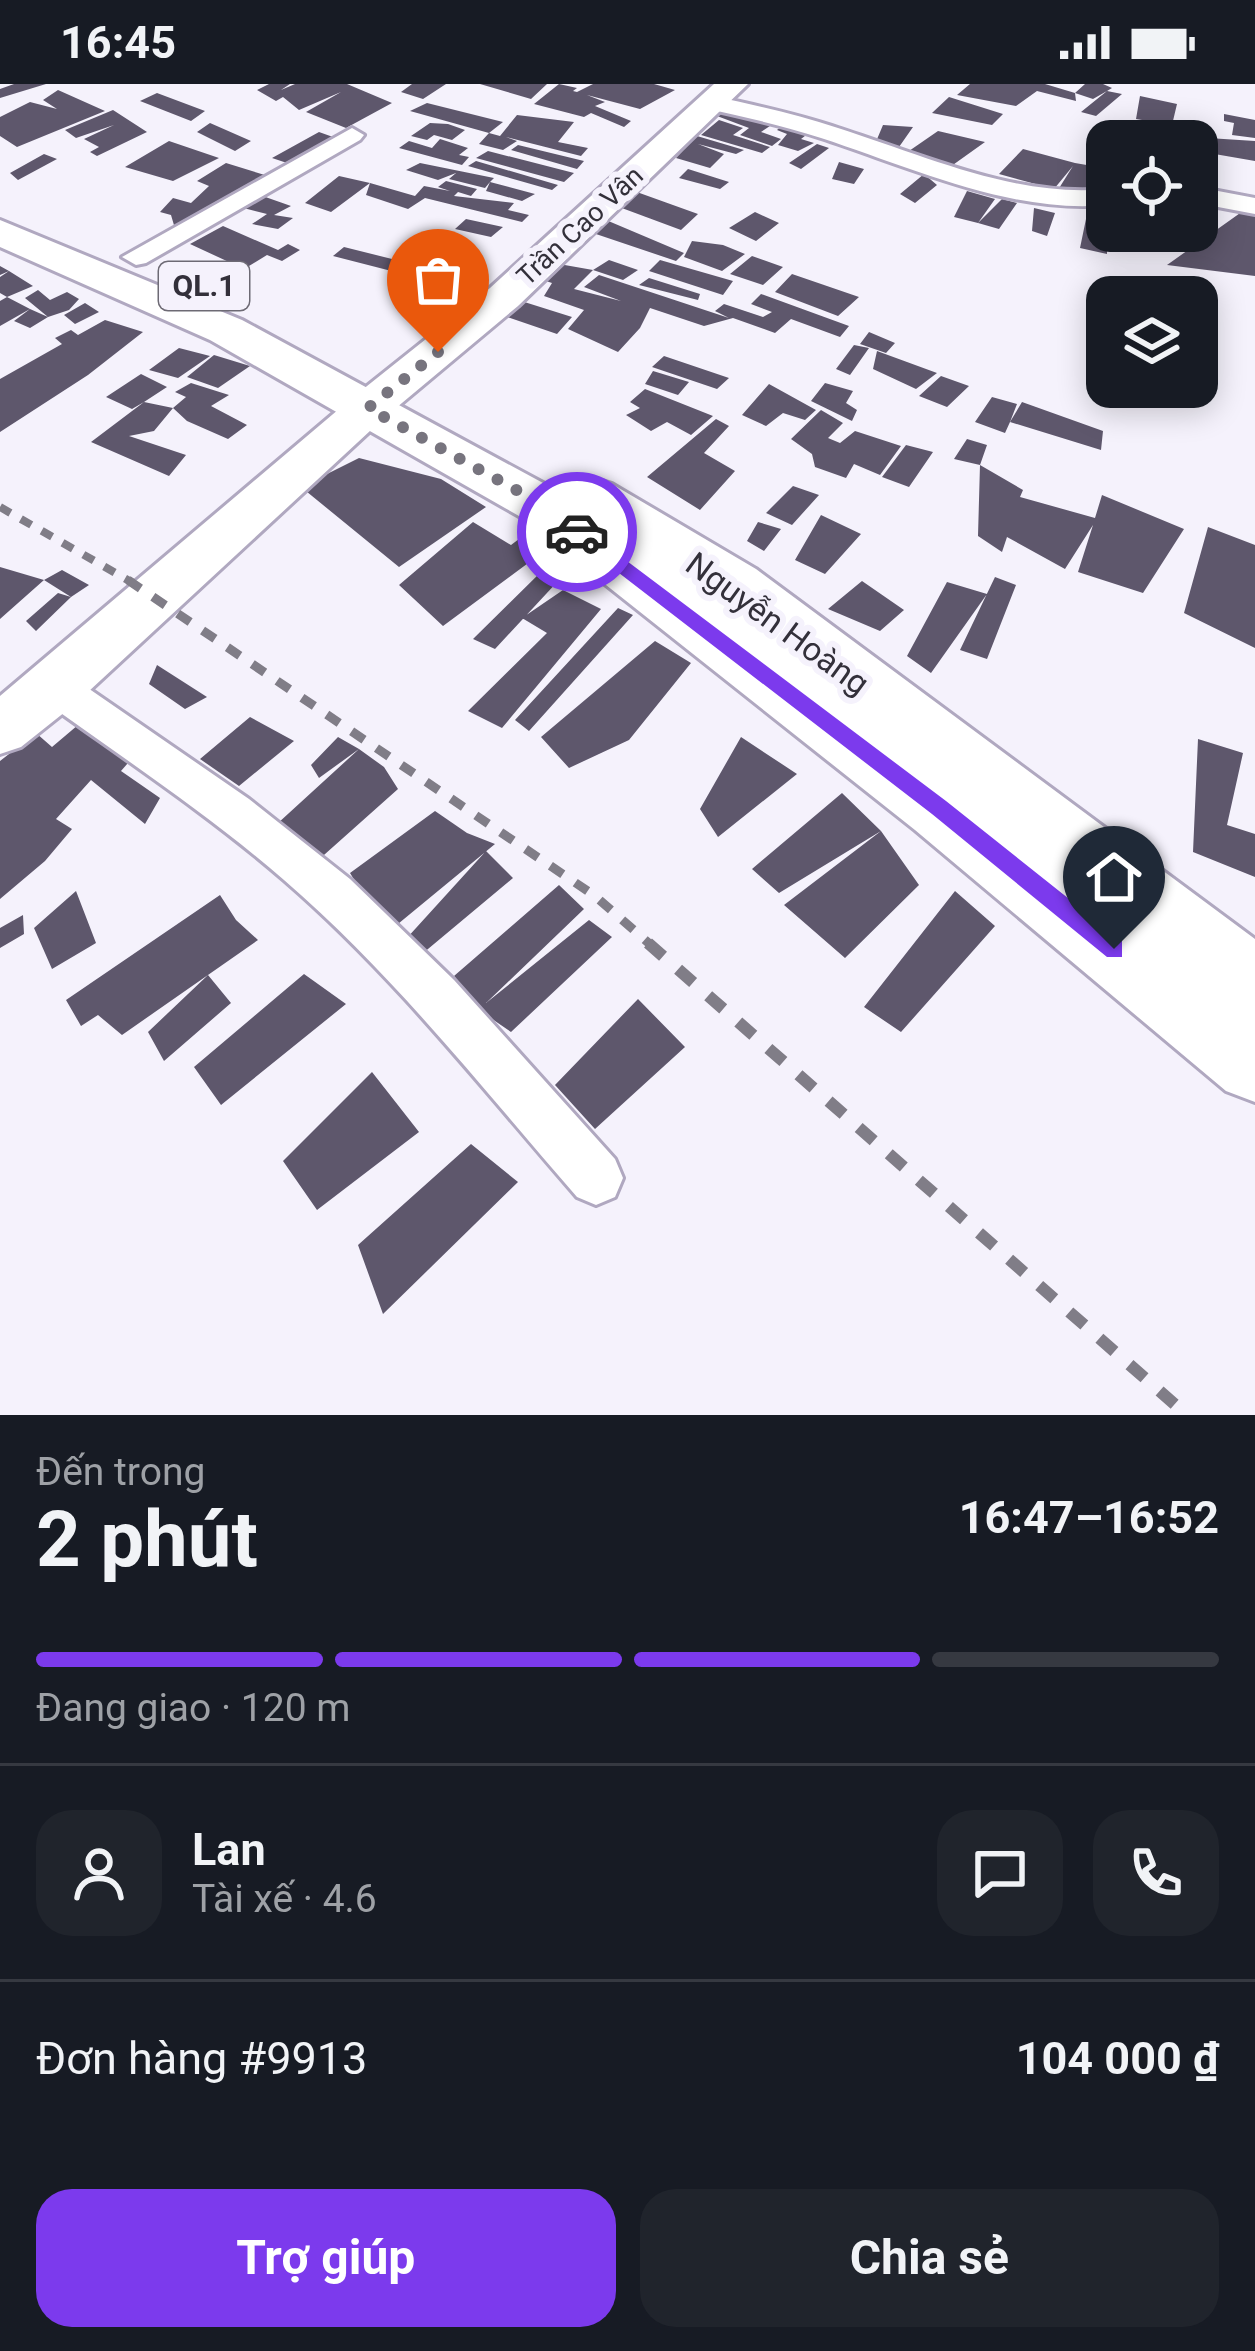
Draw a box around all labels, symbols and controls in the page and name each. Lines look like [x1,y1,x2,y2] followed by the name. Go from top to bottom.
[60,16,176,69] text: 16:45
[1086,120,1218,408] map controls
[1086,120,1218,252] button: locate
[510,160,650,292] street label: Trần Cao Vân
[387,229,489,352] pin
[405,247,471,313] icon: bag
[159,262,249,310] road number: QL.1
[1086,276,1218,408] button: layers
[517,472,637,592] courier
[544,499,610,565] icon: car
[679,544,877,703] street label: Nguyễn Hoàng
[1063,826,1165,949] pin
[1081,844,1147,910] icon: home
[36,1449,205,1495] text: Đến trong
[959,1491,1219,1544] text: 16:47–16:52
[36,1494,258,1585] text: 2 phút
[36,1685,351,1731] text: Đang giao · 120 m
[36,1810,162,1936] button: person
[937,1810,1063,1936] button: chat
[1093,1810,1219,1936] button: phone
[192,1823,266,1876] text: Lan
[192,1876,377,1922] text: Tài xế · 4.6
[36,2032,367,2085] text: Đơn hàng #9913
[1016,2032,1219,2085] text: 104 000 ₫
[36,2189,616,2327] button: Trợ giúp
[640,2189,1219,2327] button: Chia sẻ

